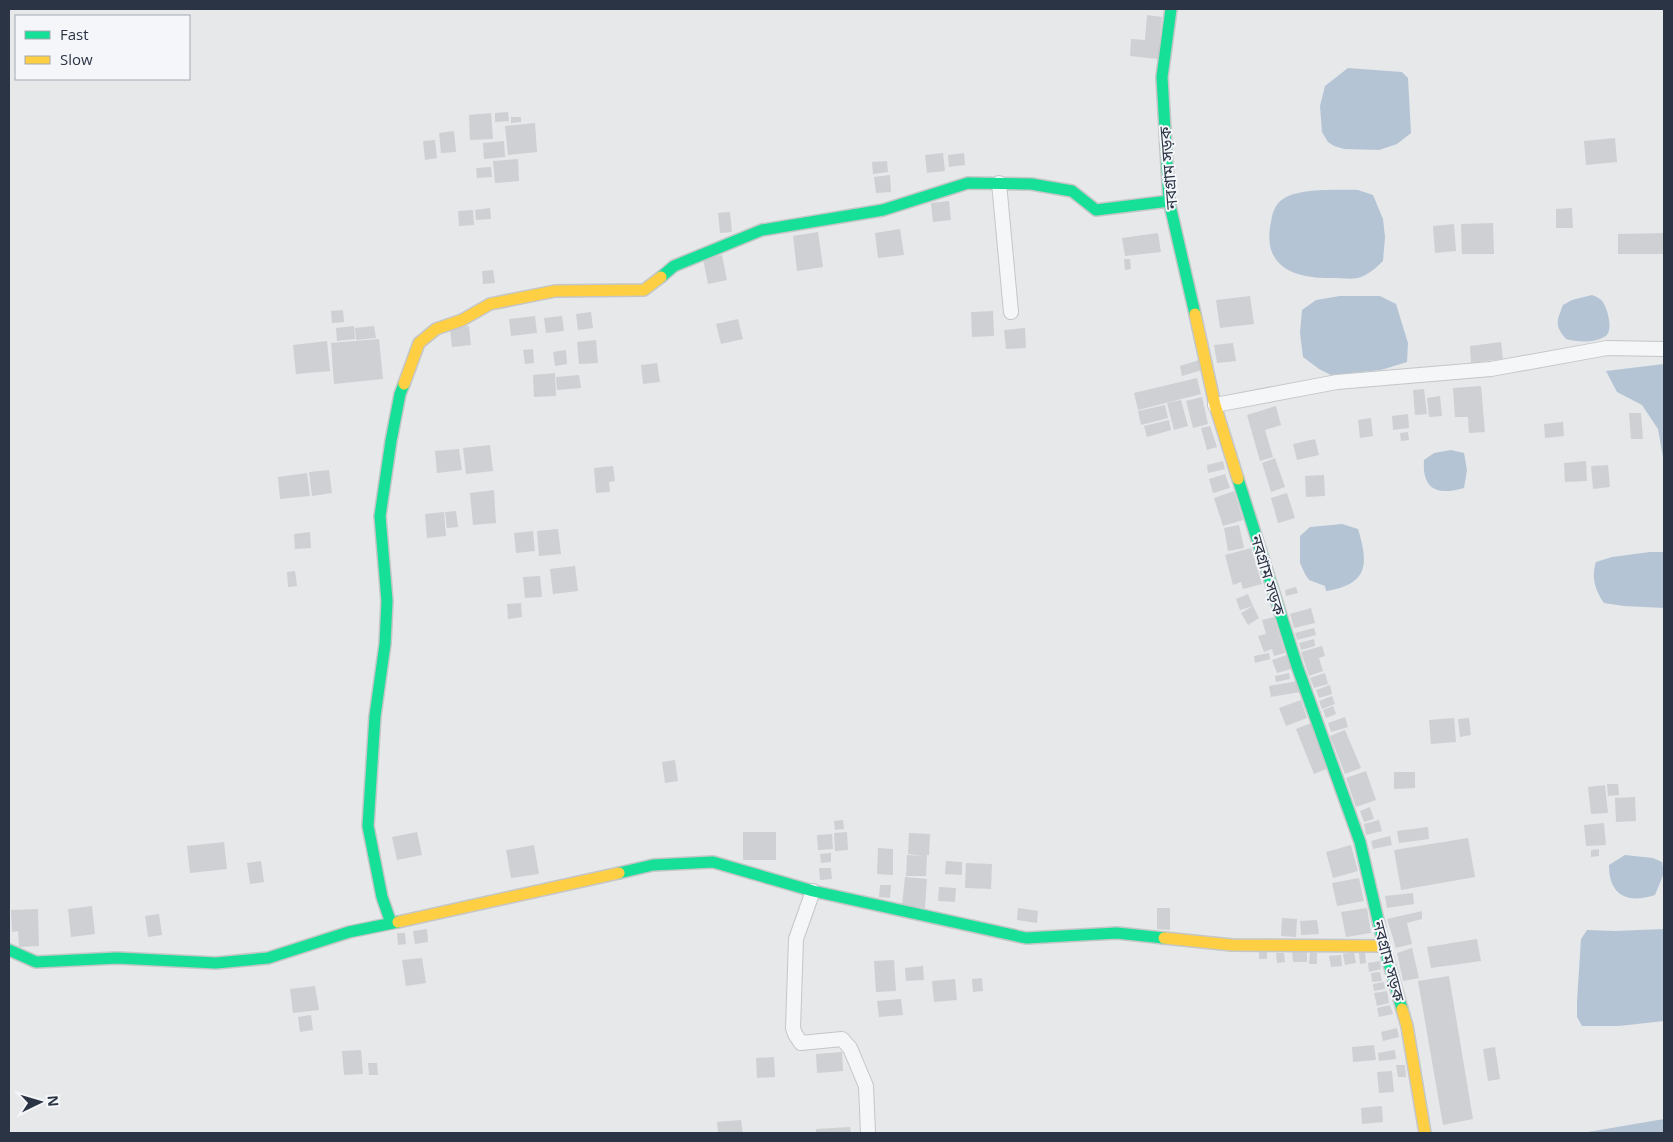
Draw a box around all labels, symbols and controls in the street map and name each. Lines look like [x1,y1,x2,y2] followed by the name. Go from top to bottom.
[15,15,190,80] legend
[60,24,89,44] text: Fast
[60,49,93,69] text: Slow
[1153,125,1183,211] street label: নবগ্রাম সড়ক
[1245,531,1291,619] street label: নবগ্রাম সড়ক
[1367,917,1411,1005] street label: নবগ্রাম সড়ক
[15,1077,65,1127] north arrow
[43,1094,63,1107] text: N

